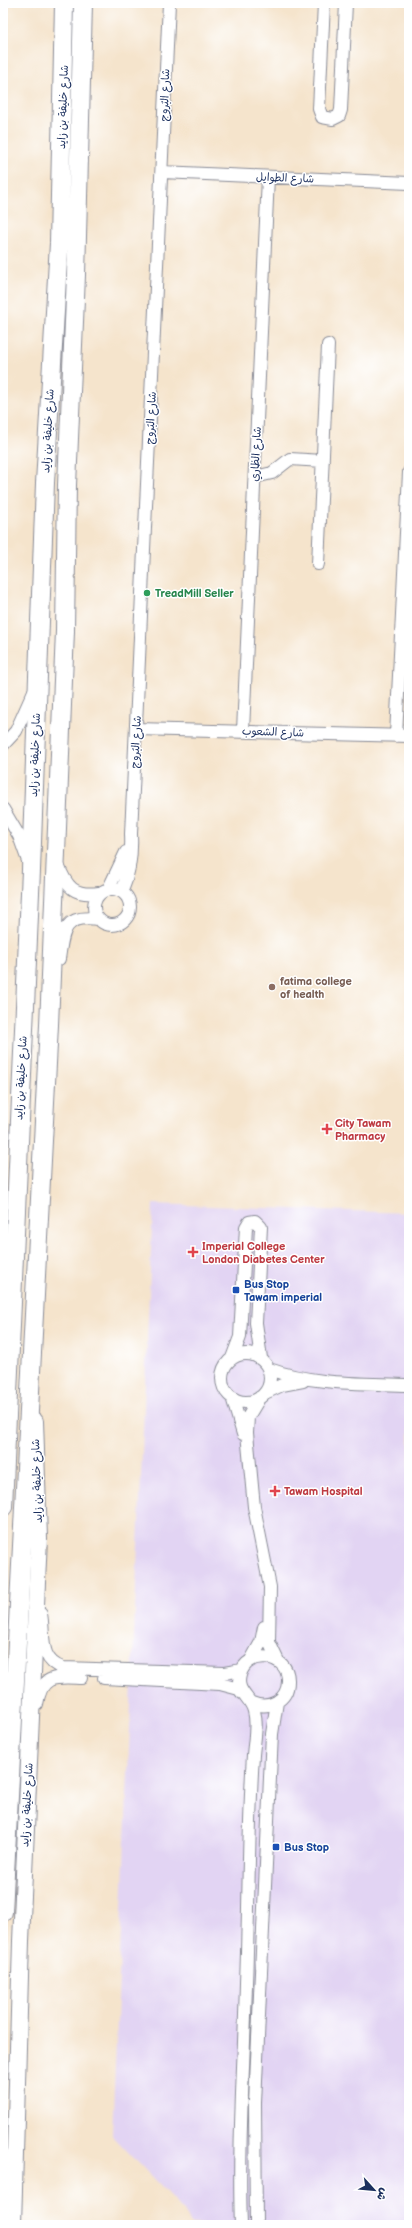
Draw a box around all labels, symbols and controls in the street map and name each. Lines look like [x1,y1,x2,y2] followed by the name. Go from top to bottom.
[55,65,73,149] street label: شارع خليفة بن زايد
[158,68,174,122] street label: شارع البُروج
[256,170,314,188] street label: شارع الطوايل
[39,389,59,474] street label: شارع خليفة بن زايد
[143,391,161,445] street label: شارع البُروج
[248,426,266,482] street label: شارع الظاري
[155,587,234,600] place label: TreadMill Seller
[142,588,152,598] marker: TreadMill Seller
[27,713,45,797] street label: شارع خليفة بن زايد
[128,715,146,769] street label: شارع البُروج
[242,724,304,742] street label: شارع الشعوب
[280,975,352,1001] place label: fatima college of health
[267,982,277,992] marker: fatima college of health
[12,1036,32,1121] street label: شارع خليفة بن زايد
[335,1117,391,1143] place label: City Tawam Pharmacy
[322,1124,332,1134] marker: City Tawam Pharmacy
[202,1240,325,1266] place label: Imperial College London Diabetes Center
[187,1246,199,1258] marker: Imperial College London Diabetes Center
[244,1278,322,1304] place label: Bus Stop Tawam imperial
[231,1285,241,1295] marker: Bus Stop Tawam imperial
[29,1439,47,1523] street label: شارع خليفة بن زايد
[269,1485,281,1497] marker: Tawam Hospital
[284,1485,363,1498] place label: Tawam Hospital
[18,1763,38,1848] street label: شارع خليفة بن زايد
[284,1841,329,1854] place label: Bus Stop
[271,1842,281,1852] marker: Bus Stop
[354,2170,394,2210] north arrow
[374,2186,391,2203] text: ش

